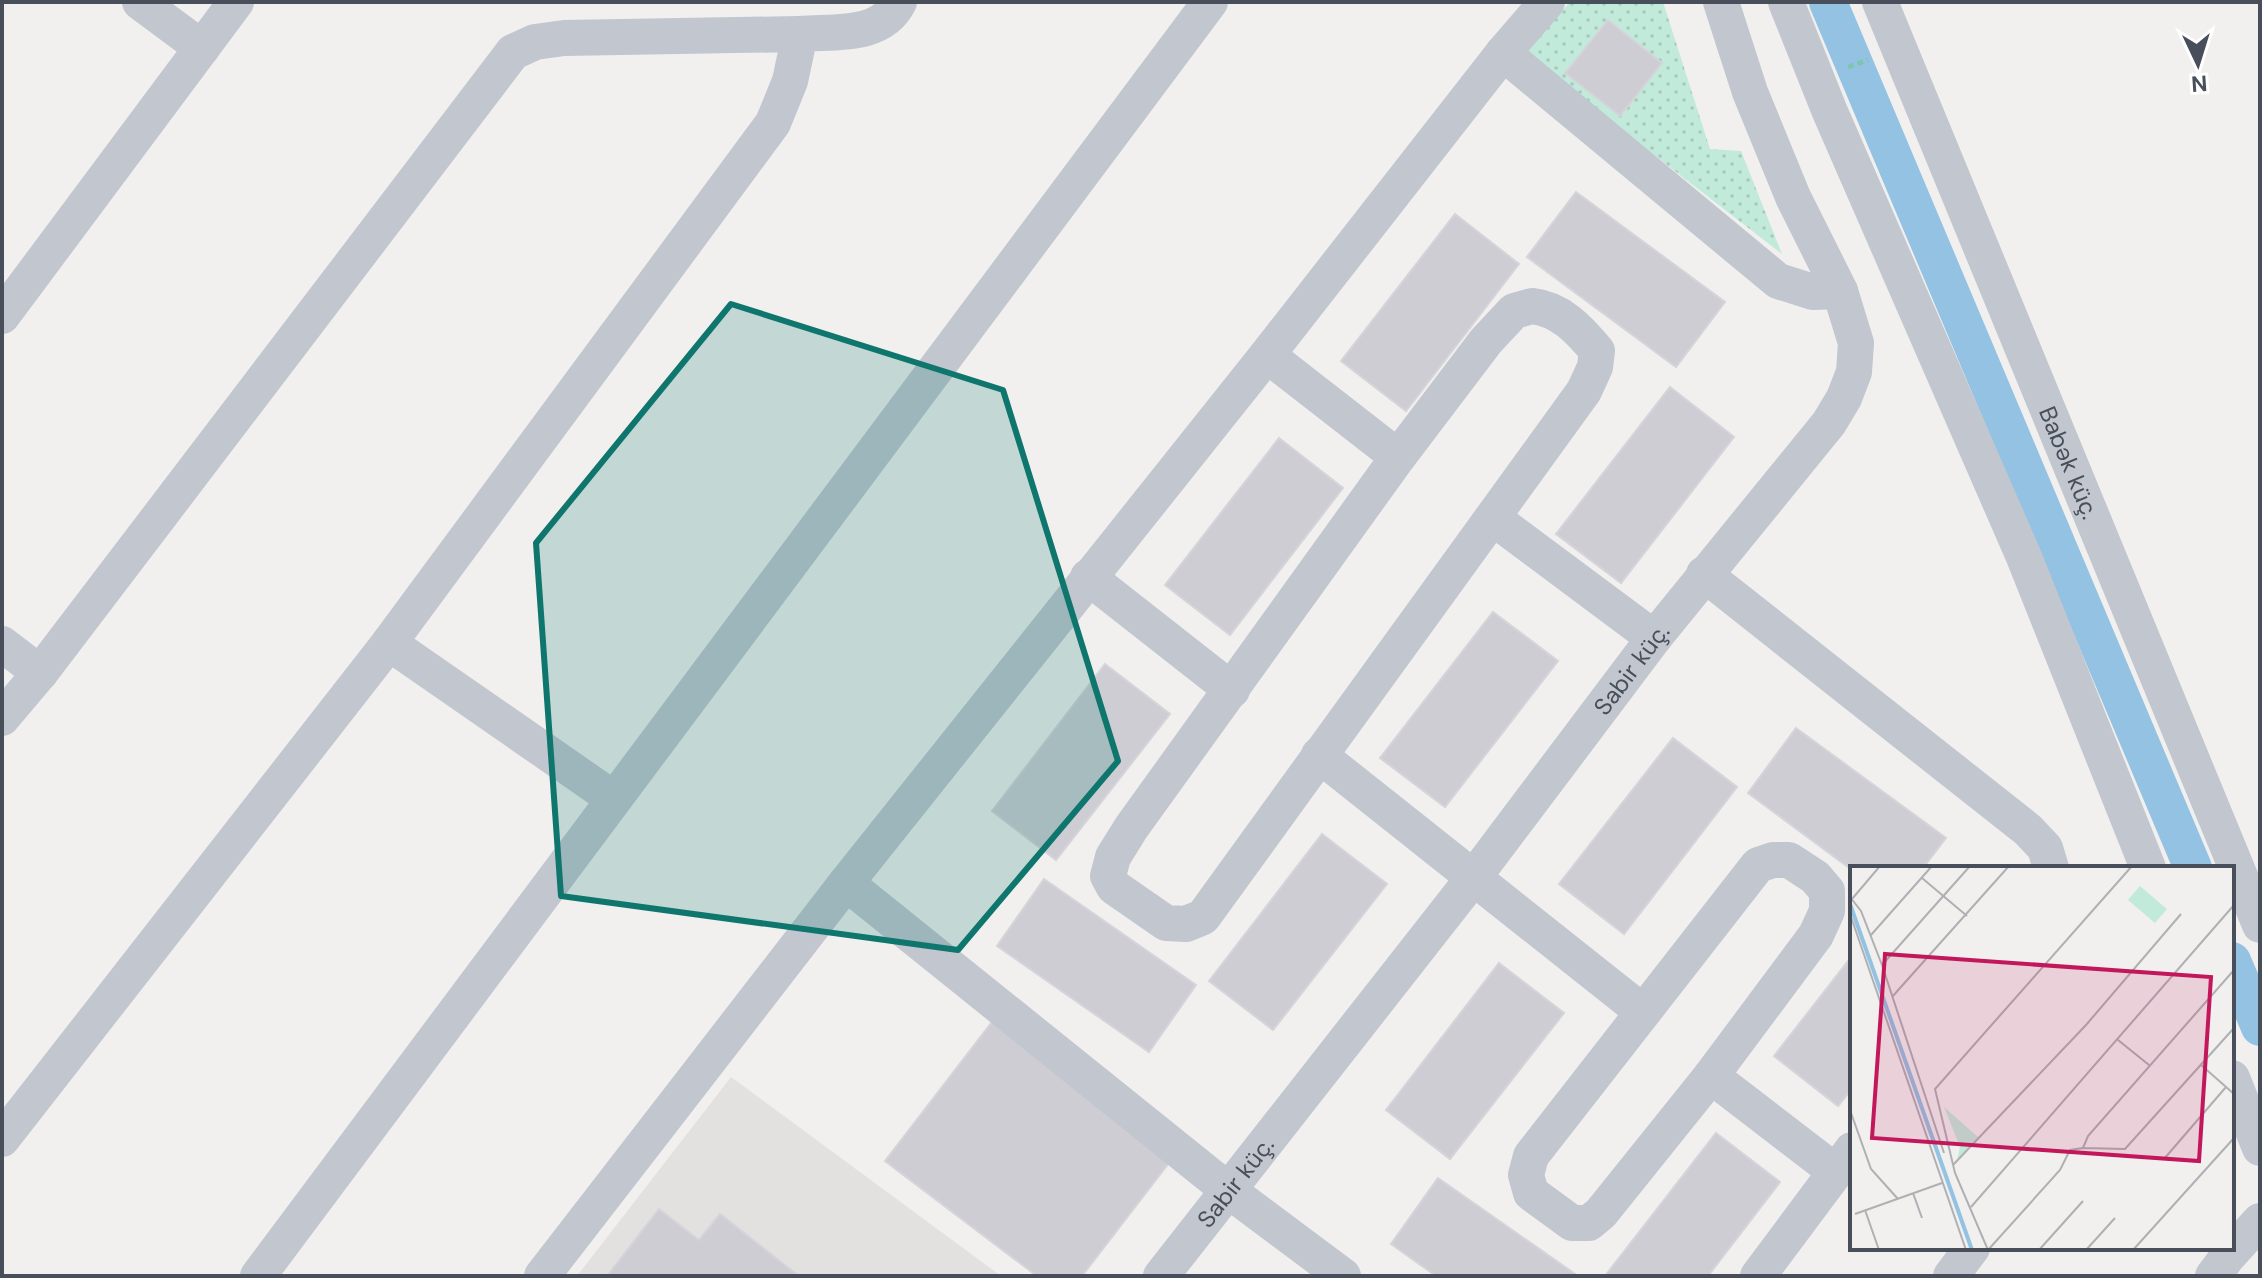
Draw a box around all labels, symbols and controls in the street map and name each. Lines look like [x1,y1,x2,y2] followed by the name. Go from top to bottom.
[2158,24,2238,104] north arrow
[2190,68,2208,98] text: N
[2033,402,2107,523] street label: Babək küç.
[1586,616,1676,721] street label: Sabir küç.
[1850,866,2234,1250] inset map
[1190,1130,1280,1233] street label: Sabir küç.

